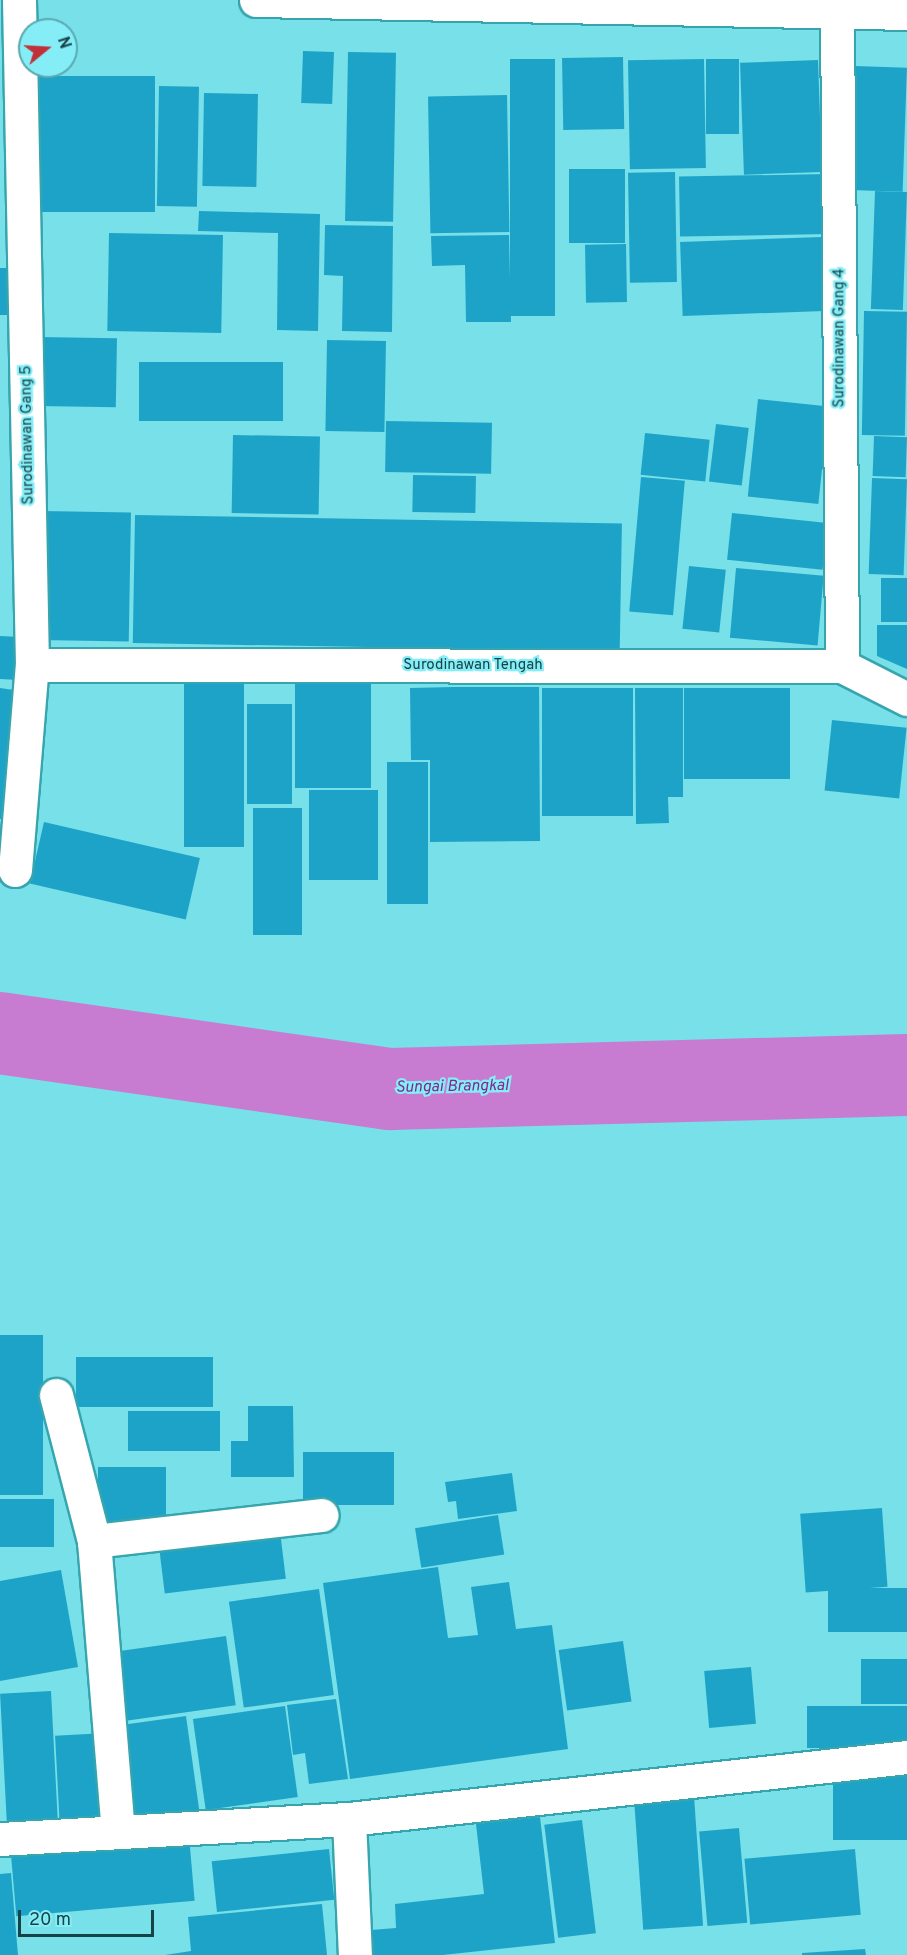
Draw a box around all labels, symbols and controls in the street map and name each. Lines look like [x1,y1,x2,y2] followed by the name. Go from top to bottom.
[18,18,78,78] north arrow
[52,34,75,52] text: N
[831,268,849,408] street label: Surodinawan Gang 4
[18,365,38,505] street label: Surodinawan Gang 5
[403,657,543,675] street label: Surodinawan Tengah
[395,1076,509,1098] water label: Sungai Brangkal
[21,1898,158,1936] scale bar
[29,1909,71,1932] text: 20 m

